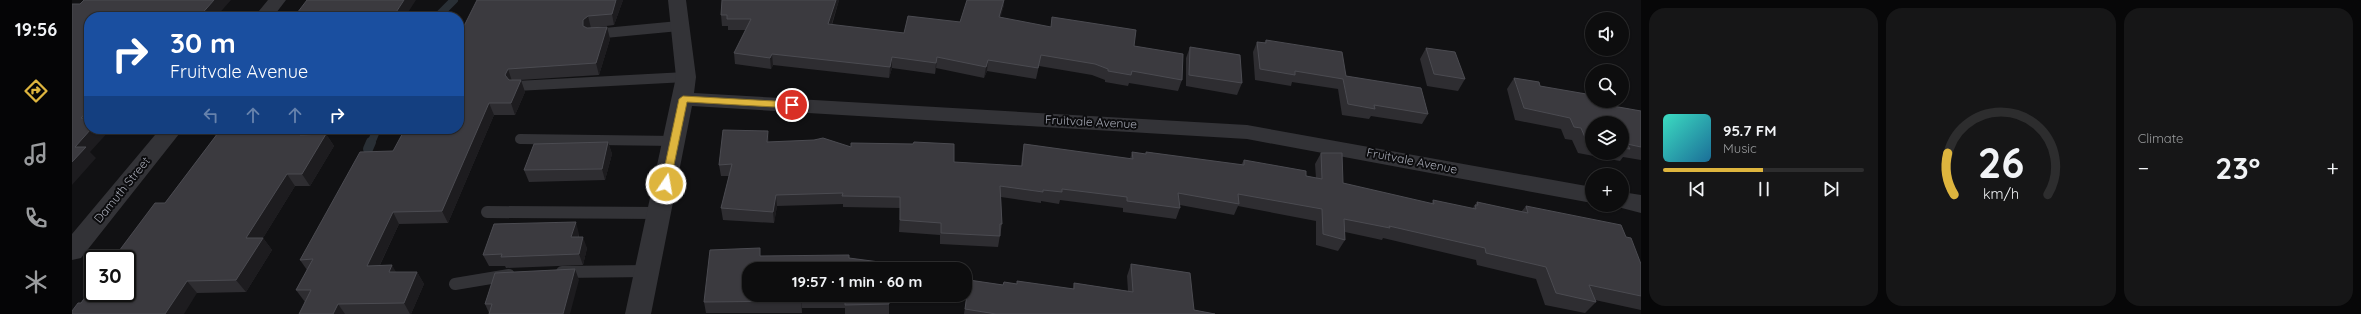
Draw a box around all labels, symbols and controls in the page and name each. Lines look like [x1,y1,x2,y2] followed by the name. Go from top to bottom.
[1585,12,1629,212] map controls
[1585,12,1629,56] button: sound
[15,18,57,41] text: 19:56
[170,25,236,60] text: 30 m
[104,28,156,80] icon: right
[170,60,308,83] text: Fruitvale Avenue
[1585,64,1629,108] button: search
[22,77,50,105] icon: directions
[775,88,809,122] pin
[781,94,803,116] icon: arrive
[200,104,222,126] icon: left
[242,104,264,126] icon: ahead
[284,104,306,126] icon: ahead
[326,104,348,126] icon: right
[1045,112,1138,131] street label: Fruitvale Avenue
[1585,116,1629,160] button: layers
[1723,121,1776,140] text: 95.7 FM
[2138,130,2183,146] text: Climate
[1978,136,2024,188] text: 26
[22,140,50,168] icon: music
[1723,140,1757,156] text: Music
[1365,144,1459,177] street label: Fruitvale Avenue
[2215,149,2260,187] text: 23°
[90,154,153,226] street label: Damuth Street
[2138,154,2149,182] text: −
[2327,154,2339,182] text: +
[645,163,687,205] position arrow
[1585,168,1629,212] button: +
[1686,178,1708,200] icon: previous
[1753,178,1775,200] icon: pause
[1820,178,1842,200] icon: next
[1983,185,2019,203] text: km/h
[22,204,50,232] icon: phone
[84,250,136,302] speed limit sign: 30
[22,268,50,296] icon: climate
[792,272,922,291] text: 19:57 · 1 min · 60 m

